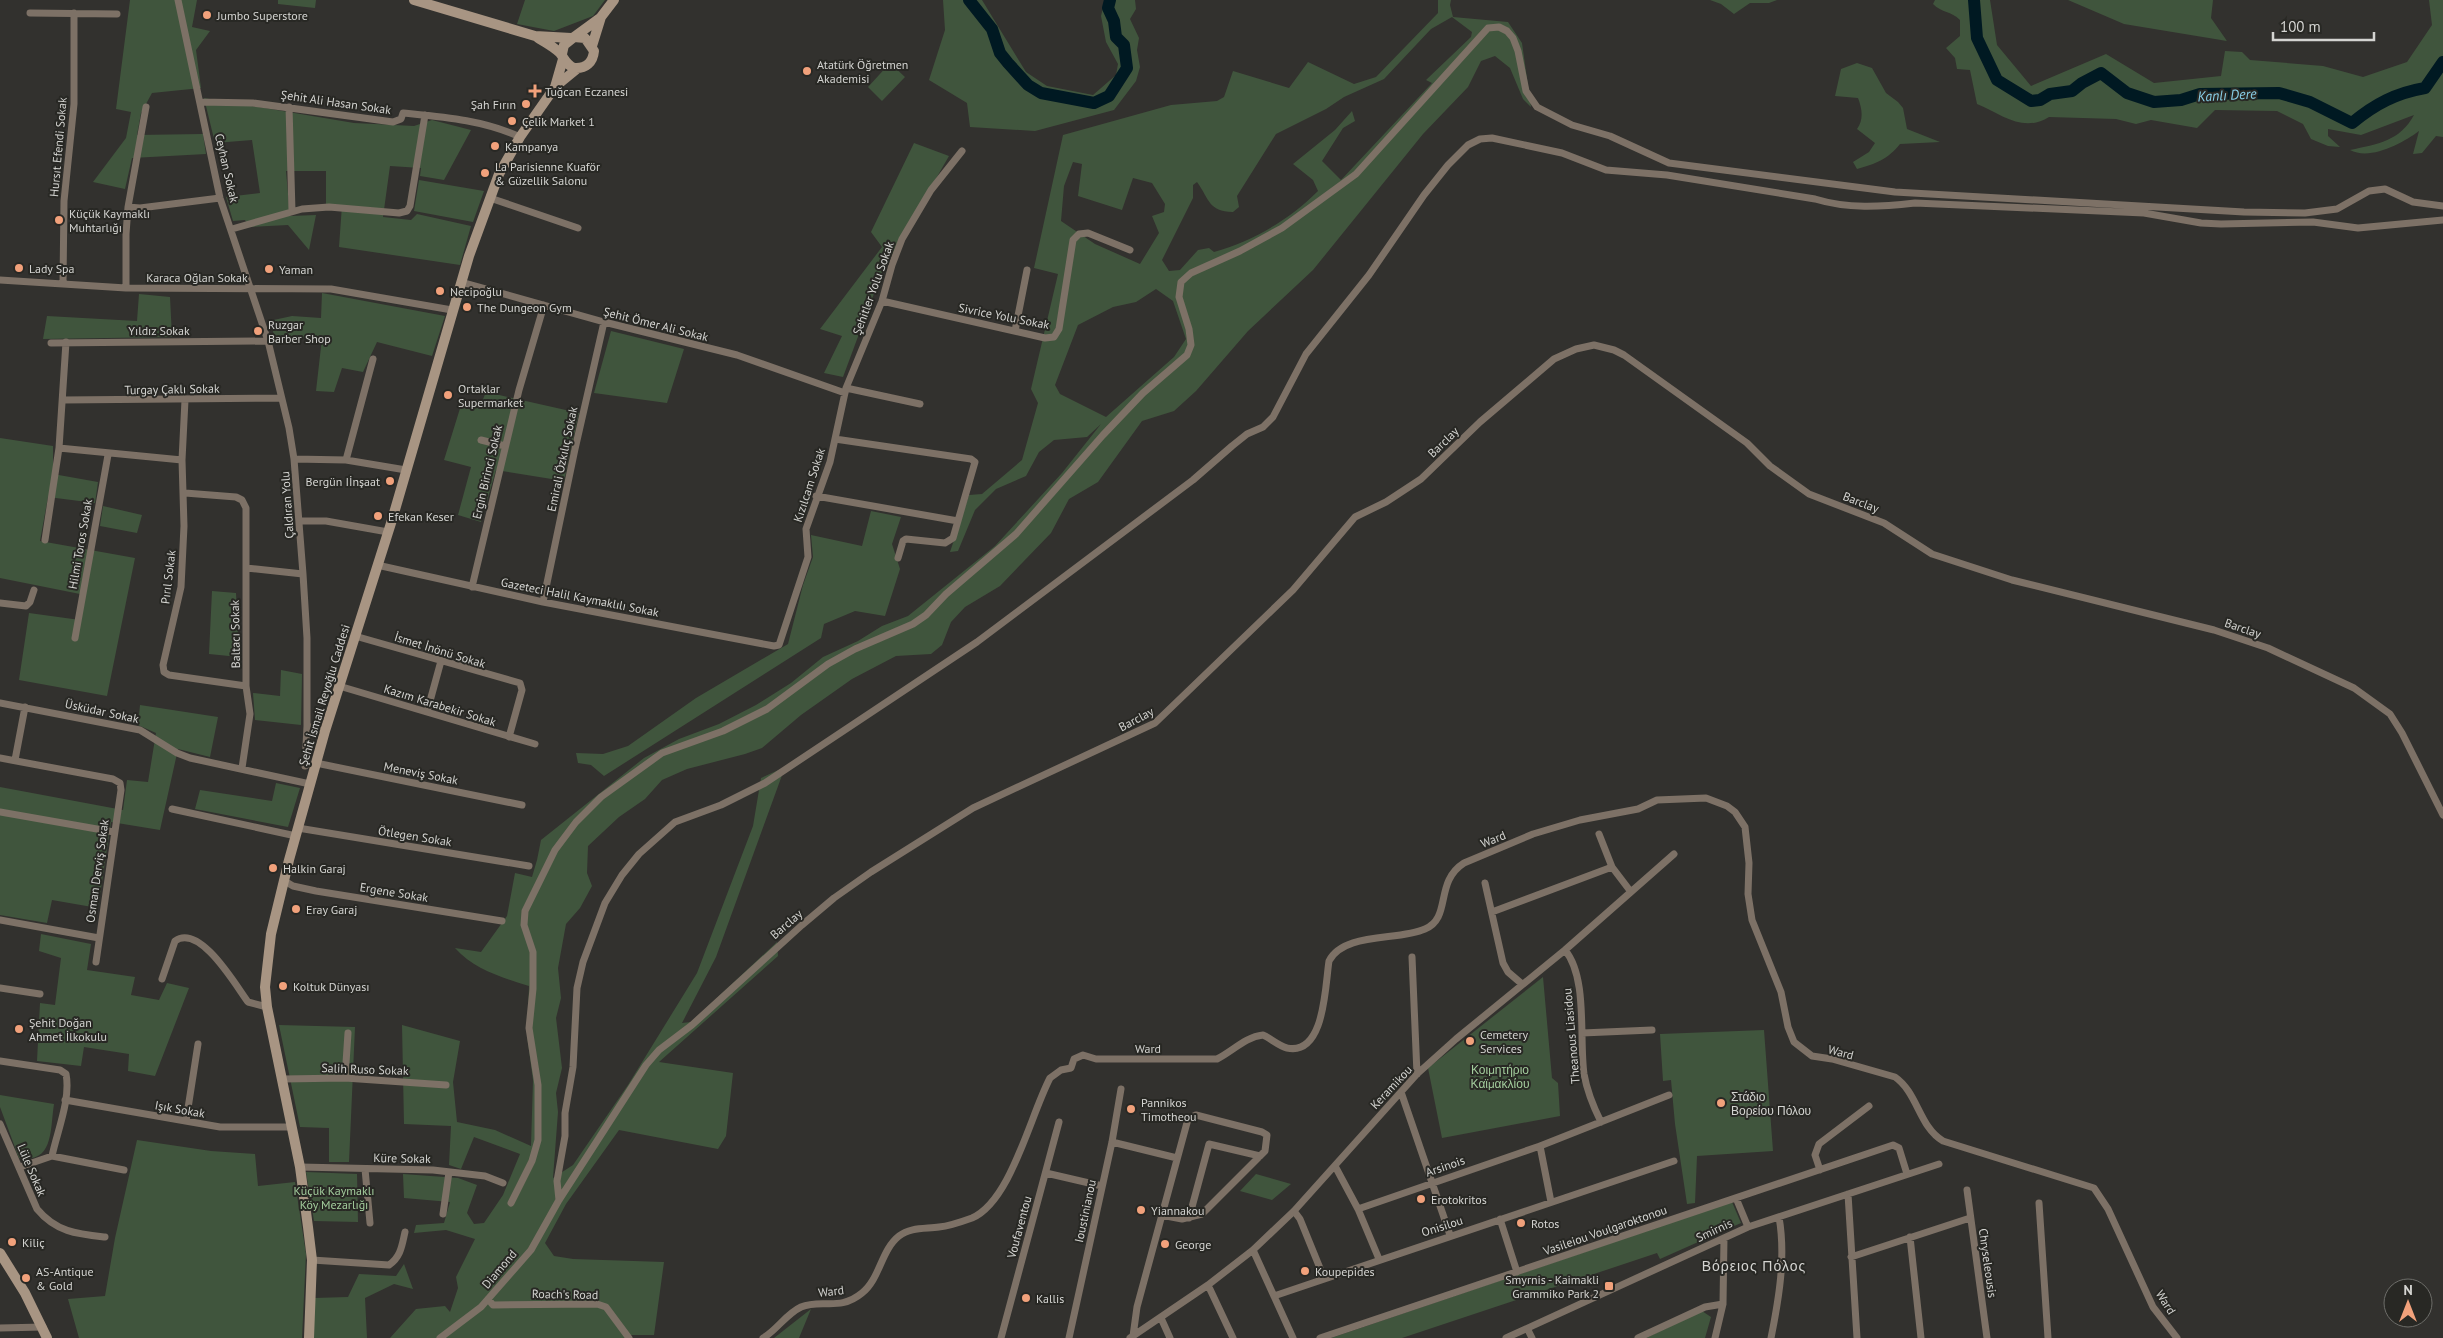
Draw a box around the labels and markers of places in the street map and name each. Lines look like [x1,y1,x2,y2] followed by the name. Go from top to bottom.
[216,8,308,23] place label: Jumbo Superstore
[201,9,213,21] marker: Jumbo Superstore
[817,57,908,86] place label: Atatürk Öğretmen Akademisi
[801,65,813,77] marker: Atatürk Öğretmen Akademisi
[545,84,628,99] place label: Tuğcan Eczanesi
[529,85,541,97] marker: Tuğcan Eczanesi
[471,97,516,112] place label: Şah Fırın
[520,98,532,110] marker: Şah Fırın
[522,114,595,129] place label: Çelik Market 1
[506,115,518,127] marker: Çelik Market 1
[505,139,558,154] place label: Kampanya
[489,140,501,152] marker: Kampanya
[495,159,600,188] place label: La Parisienne Kuaför & Güzellik Salonu
[479,167,491,179] marker: La Parisienne Kuaför & Güzellik Salonu
[69,206,150,235] place label: Küçük Kaymaklı Muhtarlığı
[53,214,65,226] marker: Küçük Kaymaklı Muhtarlığı
[29,261,75,276] place label: Lady Spa
[13,262,25,274] marker: Lady Spa
[279,262,313,277] place label: Yaman
[263,263,275,275] marker: Yaman
[450,284,502,299] place label: Necipoğlu
[434,285,446,297] marker: Necipoğlu
[477,300,572,315] place label: The Dungeon Gym
[461,301,473,313] marker: The Dungeon Gym
[268,317,331,346] place label: Ruzgar Barber Shop
[252,325,264,337] marker: Ruzgar Barber Shop
[458,381,523,410] place label: Ortaklar Supermarket
[442,389,454,401] marker: Ortaklar Supermarket
[306,474,380,489] place label: Bergün Iİnşaat
[384,475,396,487] marker: Bergün Iİnşaat
[388,509,454,524] place label: Efekan Keser
[372,510,384,522] marker: Efekan Keser
[283,861,346,876] place label: Halkin Garaj
[267,862,279,874] marker: Halkin Garaj
[306,902,357,917] place label: Eray Garaj
[290,903,302,915] marker: Eray Garaj
[293,979,370,994] place label: Koltuk Dünyası
[277,980,289,992] marker: Koltuk Dünyası
[29,1015,107,1044] place label: Şehit Doğan Ahmet İlkokulu
[13,1023,25,1035] marker: Şehit Doğan Ahmet İlkokulu
[1480,1027,1528,1056] place label: Cemetery Services
[1464,1035,1476,1047] marker: Cemetery Services
[1731,1089,1811,1118] place label: Στάδιο Βορείου Πόλου
[1141,1095,1197,1124] place label: Pannikos Timotheou
[1715,1097,1727,1109] marker: Στάδιο Βορείου Πόλου
[1125,1103,1137,1115] marker: Pannikos Timotheou
[1431,1192,1487,1207] place label: Erotokritos
[1415,1193,1427,1205] marker: Erotokritos
[1151,1203,1204,1218] place label: Yiannakou
[1135,1204,1147,1216] marker: Yiannakou
[1531,1216,1559,1231] place label: Rotos
[1515,1217,1527,1229] marker: Rotos
[22,1235,45,1250] place label: Kiliç
[6,1236,18,1248] marker: Kiliç
[1175,1237,1211,1252] place label: George
[1159,1238,1171,1250] marker: George
[36,1264,94,1293] place label: AS-Antique & Gold
[1315,1264,1375,1279] place label: Koupepides
[1299,1265,1311,1277] marker: Koupepides
[20,1272,32,1284] marker: AS-Antique & Gold
[1505,1272,1599,1301] place label: Smyrnis - Kaimakli Grammiko Park 2
[1603,1280,1615,1292] marker: Smyrnis - Kaimakli Grammiko Park 2
[1036,1291,1064,1306] place label: Kallis
[1020,1292,1032,1304] marker: Kallis

